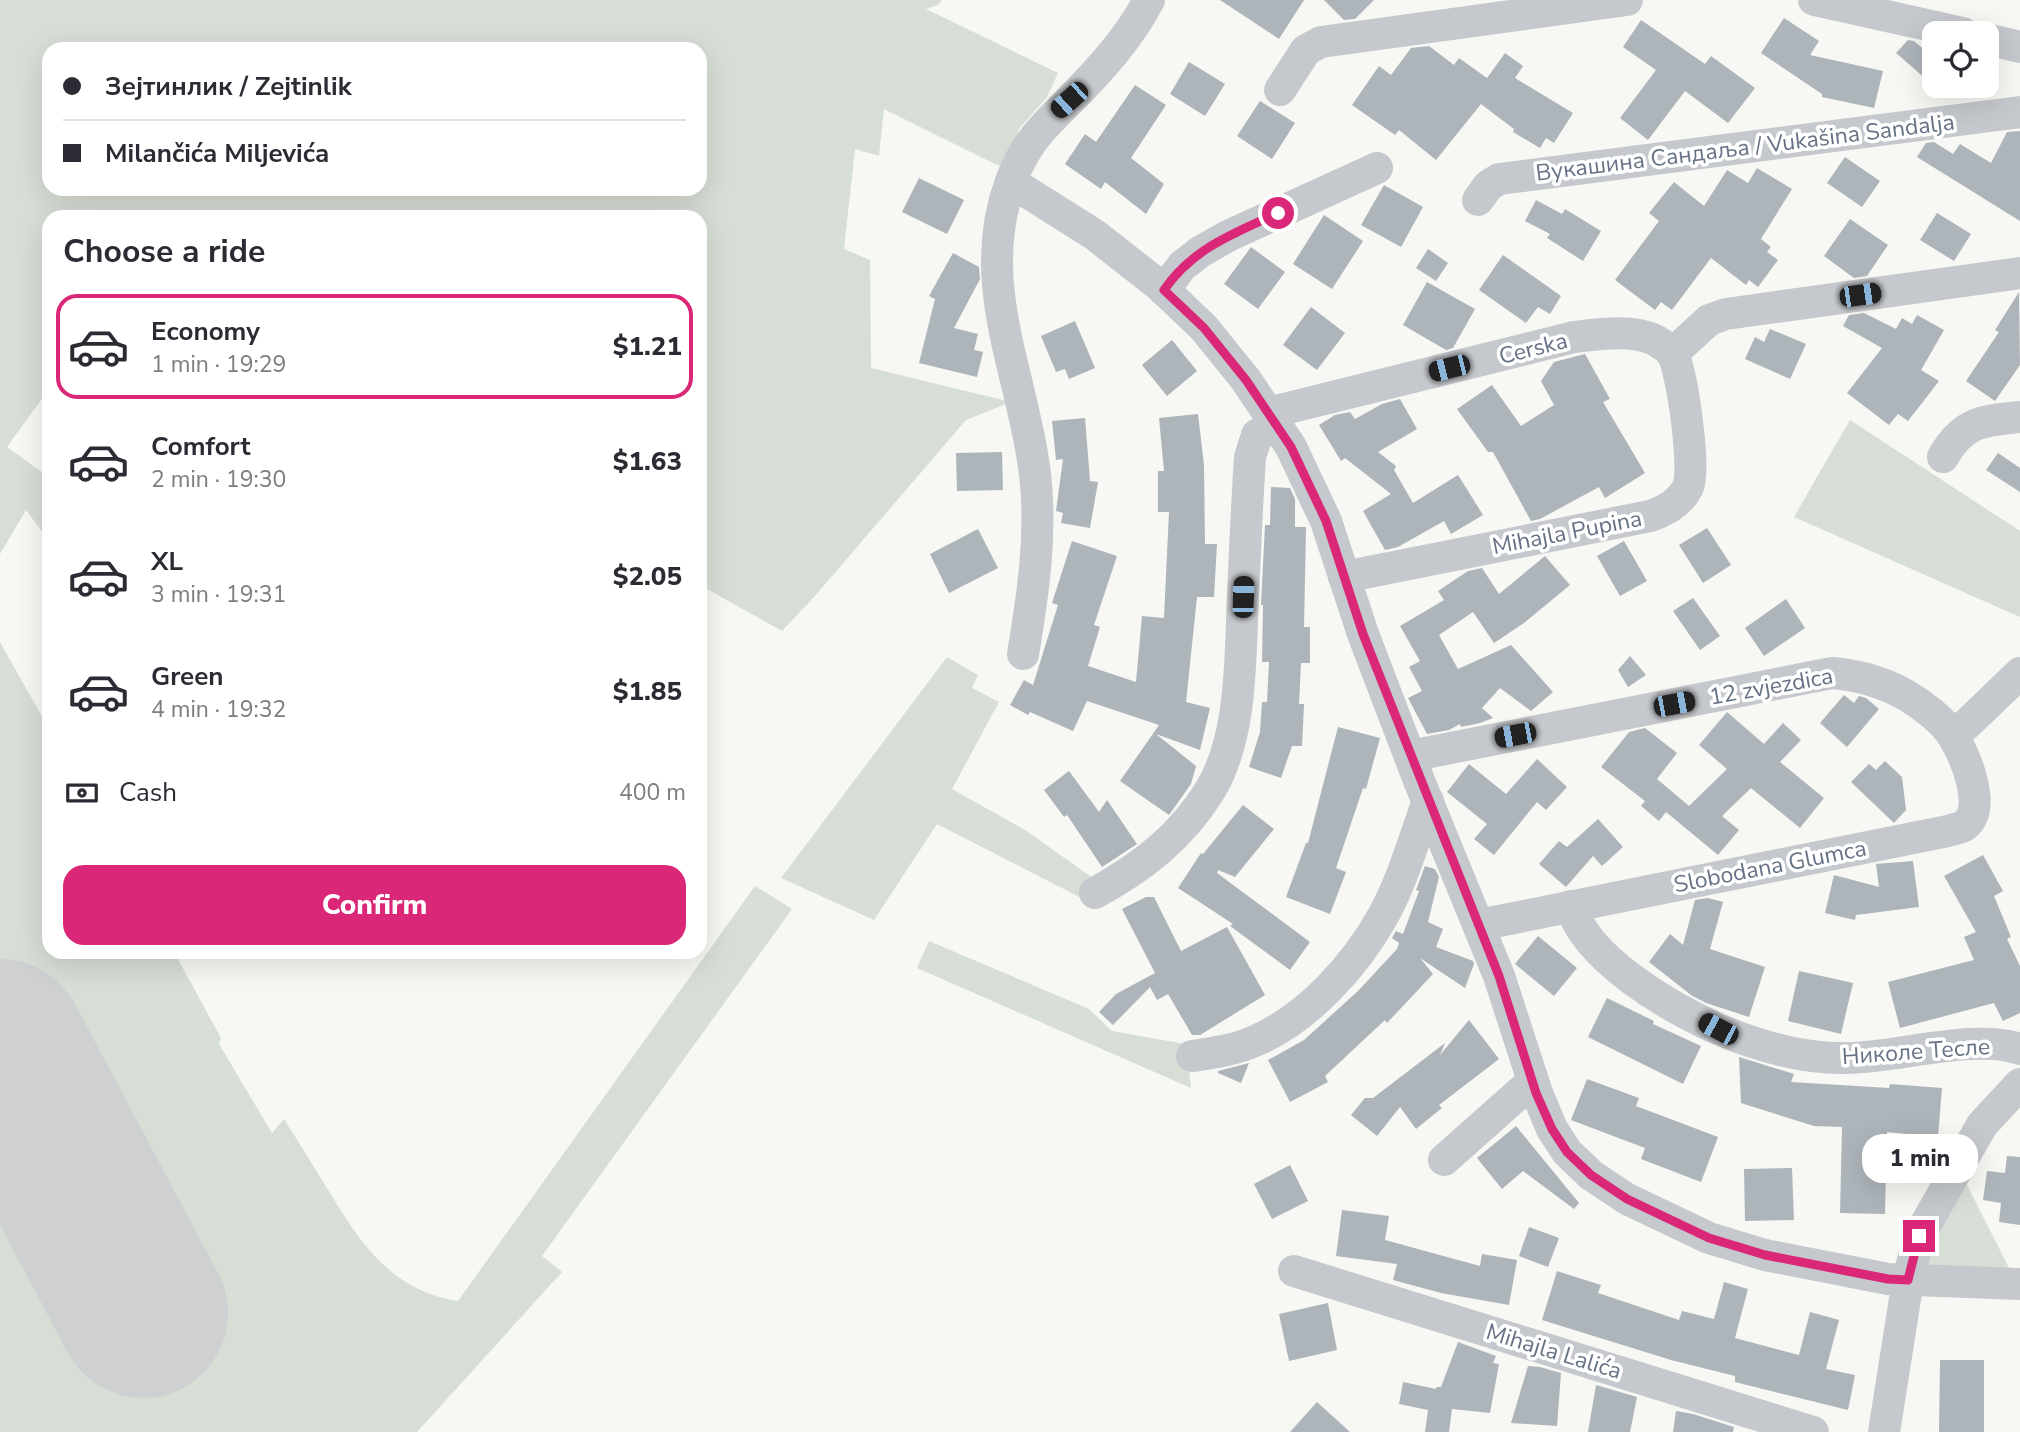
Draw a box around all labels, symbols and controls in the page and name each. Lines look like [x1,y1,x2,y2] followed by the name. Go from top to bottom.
[1922,21,1999,98] map controls
[1922,21,1999,98] button: locate
[105,69,352,104] text: Зејтинлик / Zejtinlik
[1047,78,1092,122] car
[1534,106,1956,189] street label: Вукашина Сандаља / Vukašina Sandalja
[105,136,329,171] text: Milančića Miljevića
[1262,197,1294,229] route start
[63,230,265,273] text: Choose a ride
[1838,282,1883,308] car
[151,314,260,349] text: Economy
[67,315,130,378] icon: car
[1496,325,1571,372] street label: Cerska
[613,329,682,364] text: $1.21
[151,349,286,380] text: 1 min · 19:29
[1427,353,1472,383] car
[151,429,251,464] text: Comfort
[67,430,130,493] icon: car
[613,444,682,479] text: $1.63
[151,464,286,495] text: 2 min · 19:30
[1490,503,1645,562] street label: Mihajla Pupina
[151,544,183,579] text: XL
[67,545,130,608] icon: car
[613,559,682,594] text: $2.05
[1232,576,1255,618] car
[151,579,286,610] text: 3 min · 19:31
[151,659,224,694] text: Green
[67,660,130,723] icon: car
[1707,660,1836,713] street label: 12 zvjezdica
[613,674,682,709] text: $1.85
[1652,690,1697,718] car
[151,694,286,725] text: 4 min · 19:32
[1493,721,1538,749] car
[63,774,101,812] icon: cash
[119,775,177,810] text: Cash
[619,777,686,808] text: 400 m
[1671,833,1869,900] street label: Slobodana Glumca
[63,865,686,945] button: Confirm
[1695,1010,1742,1048] car
[1841,1031,1991,1072] street label: Николе Тесле
[1861,1134,1977,1184] callout: 1 min
[1890,1143,1950,1174] text: 1 min
[1903,1220,1935,1252] route end
[1482,1316,1625,1387] street label: Mihajla Lalića

